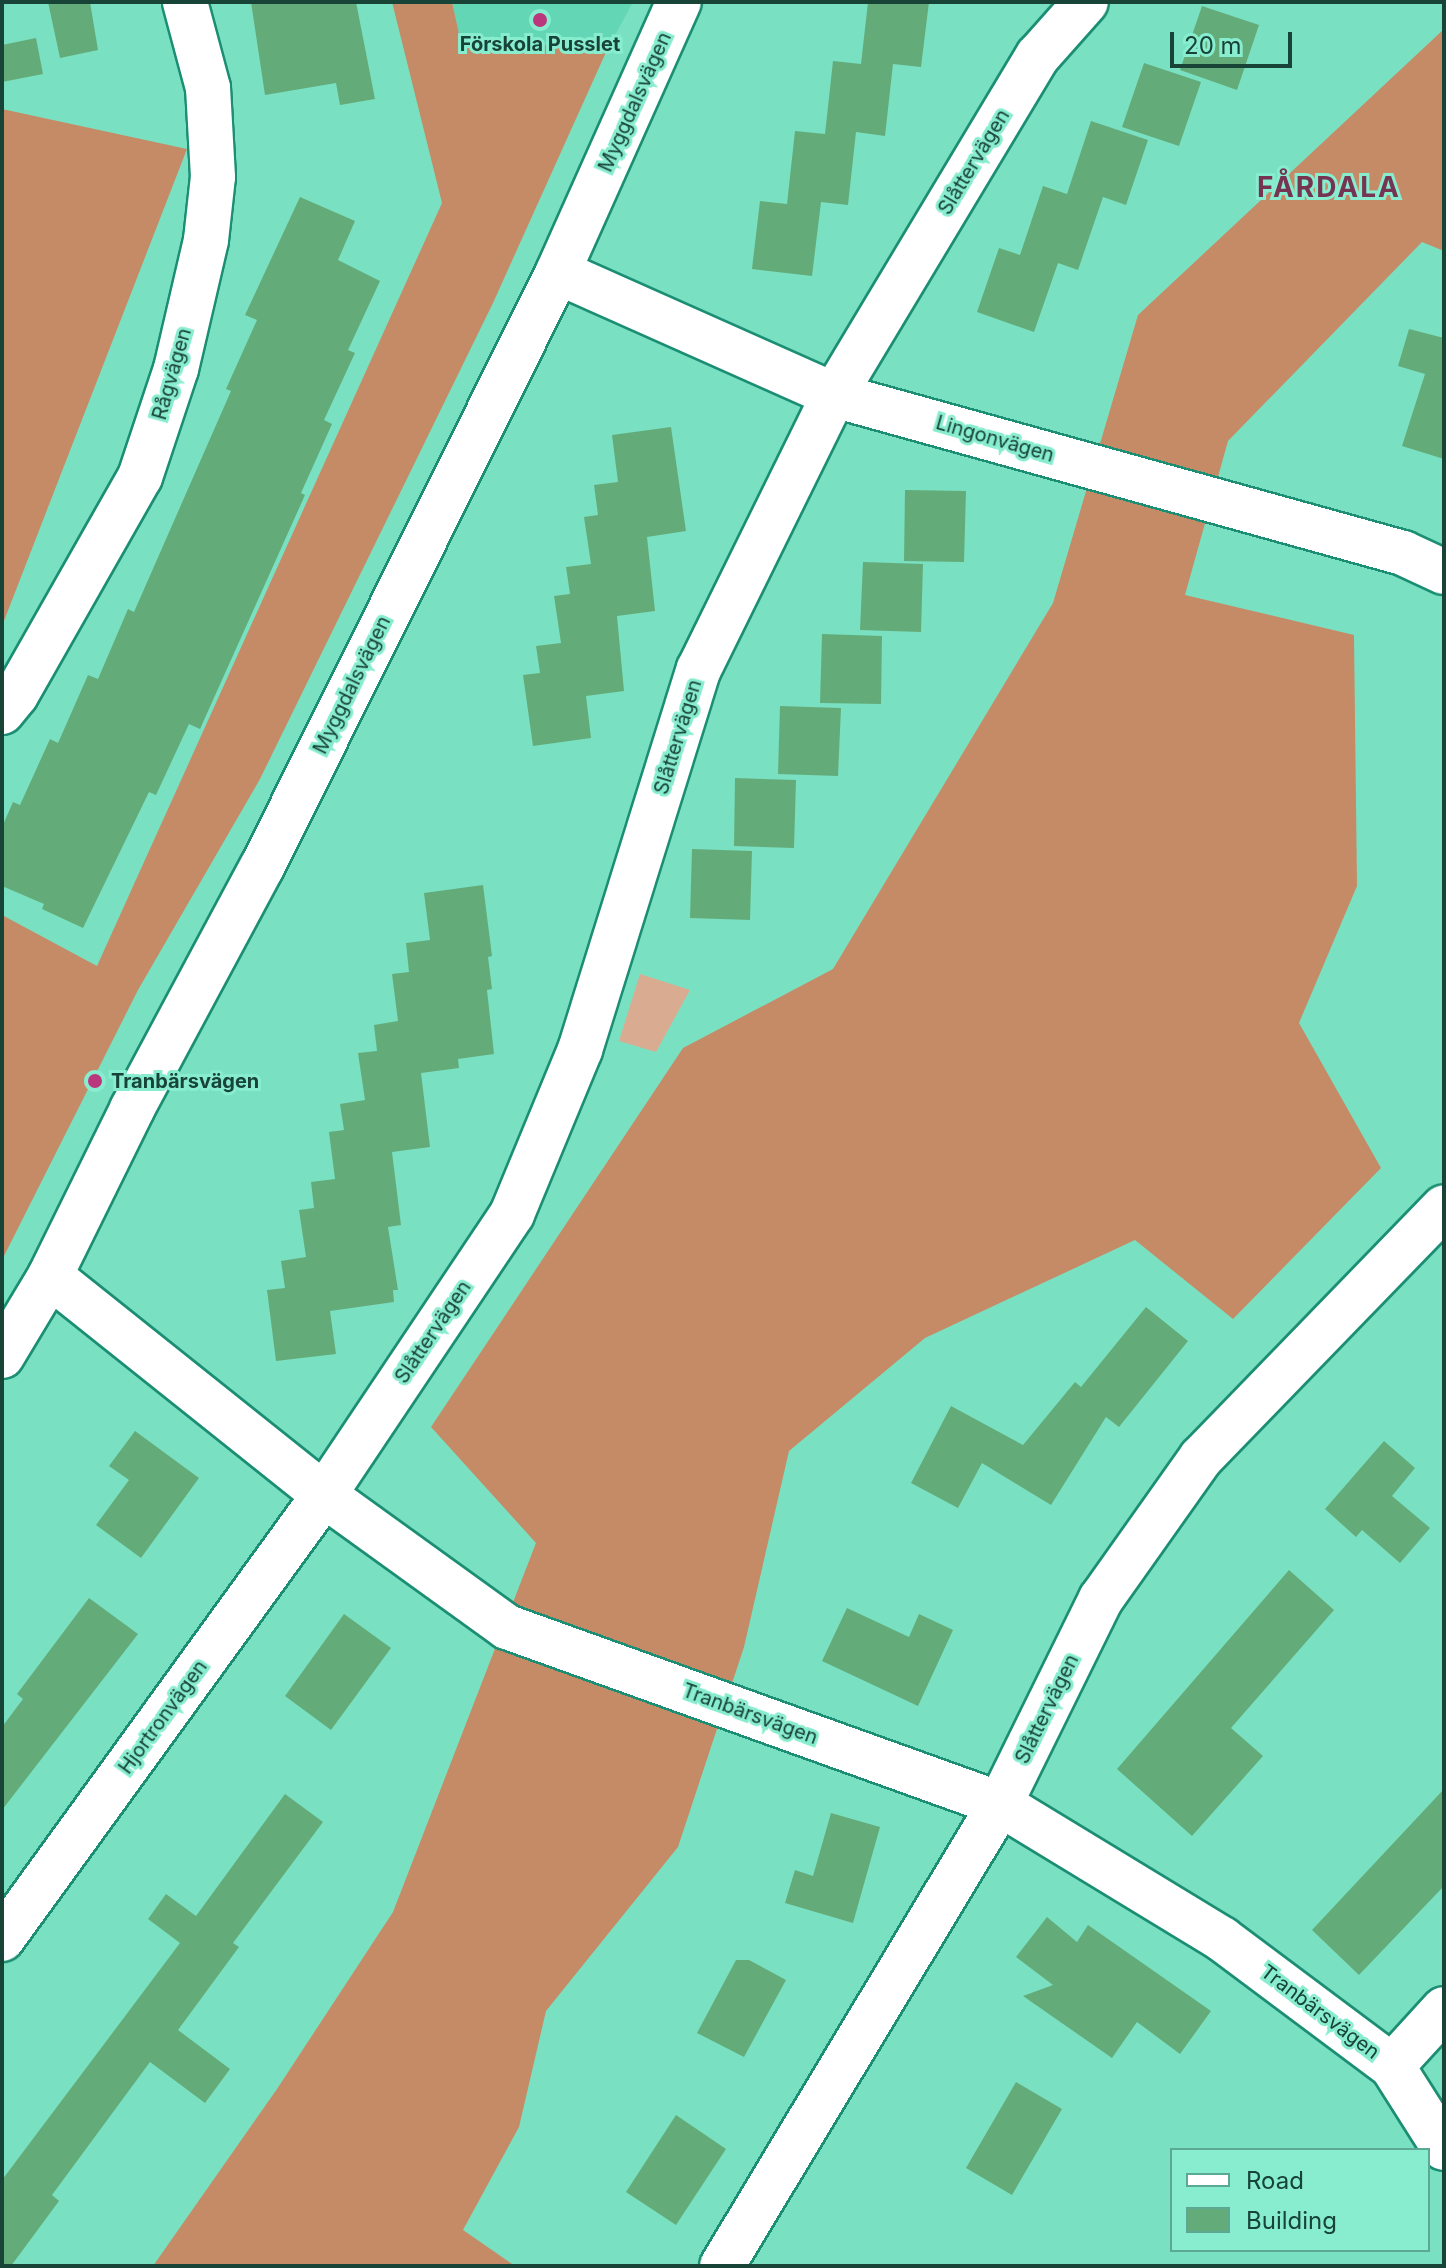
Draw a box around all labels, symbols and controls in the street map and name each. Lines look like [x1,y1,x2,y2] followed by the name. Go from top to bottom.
[531,11,549,29] marker: Förskola Pusslet
[1174,16,1296,66] scale bar
[593,28,677,176] street label: Myggdalsvägen
[1184,31,1242,60] text: 20 m
[460,32,620,56] place label: Förskola Pusslet
[933,105,1015,219] street label: Slåttervägen
[1257,170,1401,204] district label: FÅRDALA
[147,325,197,423] street label: Rågvägen
[933,411,1057,467] street label: Lingonvägen
[308,612,396,758] street label: Myggdalsvägen
[649,677,707,797] street label: Slåttervägen
[111,1069,259,1093] place label: Tranbärsvägen
[86,1072,104,1090] marker: Tranbärsvägen
[390,1276,476,1388] street label: Slåttervägen
[1010,1650,1084,1768] street label: Slåttervägen
[114,1655,212,1779] street label: Hjortronvägen
[679,1678,821,1750] street label: Tranbärsvägen
[1256,1960,1384,2064] street label: Tranbärsvägen
[1170,2148,1430,2252] legend
[1246,2166,1304,2195] text: Road
[1246,2206,1337,2235] text: Building

